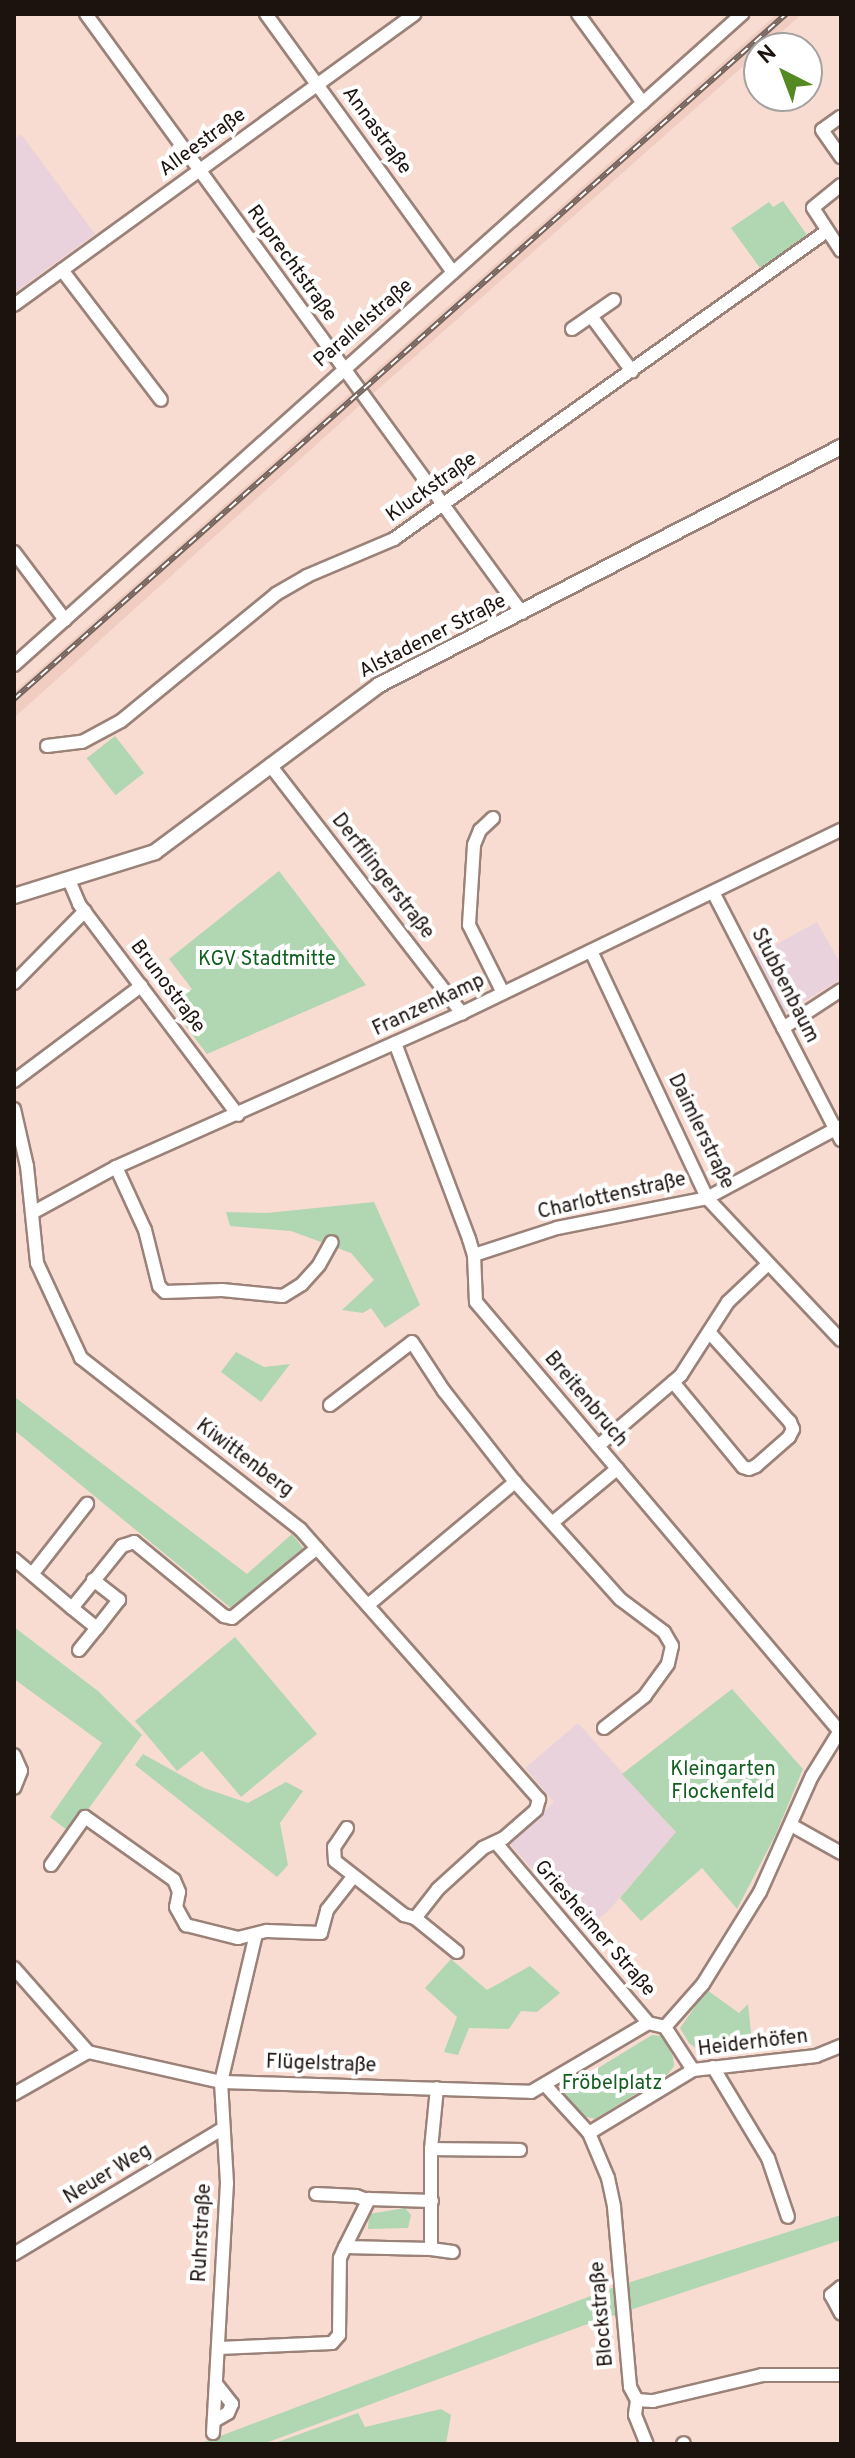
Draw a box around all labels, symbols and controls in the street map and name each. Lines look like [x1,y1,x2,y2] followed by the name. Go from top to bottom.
[743,32,823,112] north arrow
[753,40,783,71] text: N
[336,82,416,180] street label: Annastraße
[155,103,251,183] street label: Alleestraße
[241,201,341,327] street label: Ruprechtstraße
[310,275,418,373] street label: Parallelstraße
[382,448,482,528] street label: Kluckstraße
[356,590,510,684] street label: Alstadener Straße
[325,809,439,945] street label: Derfflingerstraße
[745,925,823,1047] street label: Stubbenbaum
[124,936,210,1038] street label: Brunostraße
[198,948,336,972] park label: KGV Stadtmitte
[369,970,489,1042] street label: Franzenkamp
[662,1070,738,1194] street label: Daimlerstraße
[536,1168,688,1226] street label: Charlottenstraße
[538,1347,632,1453] street label: Breitenbruch
[191,1415,297,1503] street label: Kiwittenberg
[670,1759,776,1806] park label: Kleingarten Flockenfeld
[528,1856,660,2002] street label: Griesheimer Straße
[697,2025,809,2063] street label: Heiderhöfen
[265,2051,377,2079] street label: Flügelstraße
[562,2072,662,2096] park label: Fröbelplatz
[60,2139,156,2211] street label: Neuer Weg
[188,2183,218,2283] street label: Ruhrstraße
[586,2260,620,2368] street label: Blockstraße

